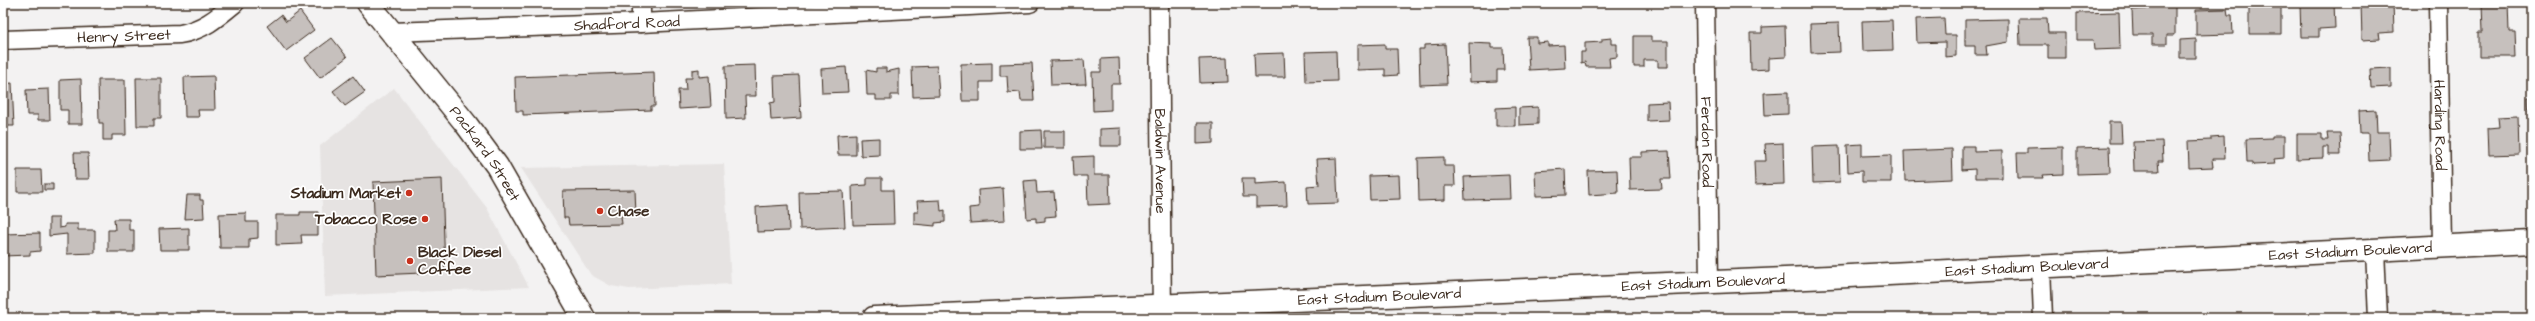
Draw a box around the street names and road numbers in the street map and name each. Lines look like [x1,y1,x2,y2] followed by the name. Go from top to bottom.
[573,10,681,36] street label: Shadford Road
[77,24,171,48] street label: Henry Street
[2428,79,2451,171] street label: Harding Road
[1696,96,1718,188] street label: Ferdon Road
[445,101,526,205] street label: Packard Street
[1150,108,1172,214] street label: Baldwin Avenue
[2268,236,2433,266] street label: East Stadium Boulevard
[1945,253,2109,282] street label: East Stadium Boulevard
[1621,268,1786,296] street label: East Stadium Boulevard
[1297,282,1462,310] street label: East Stadium Boulevard

